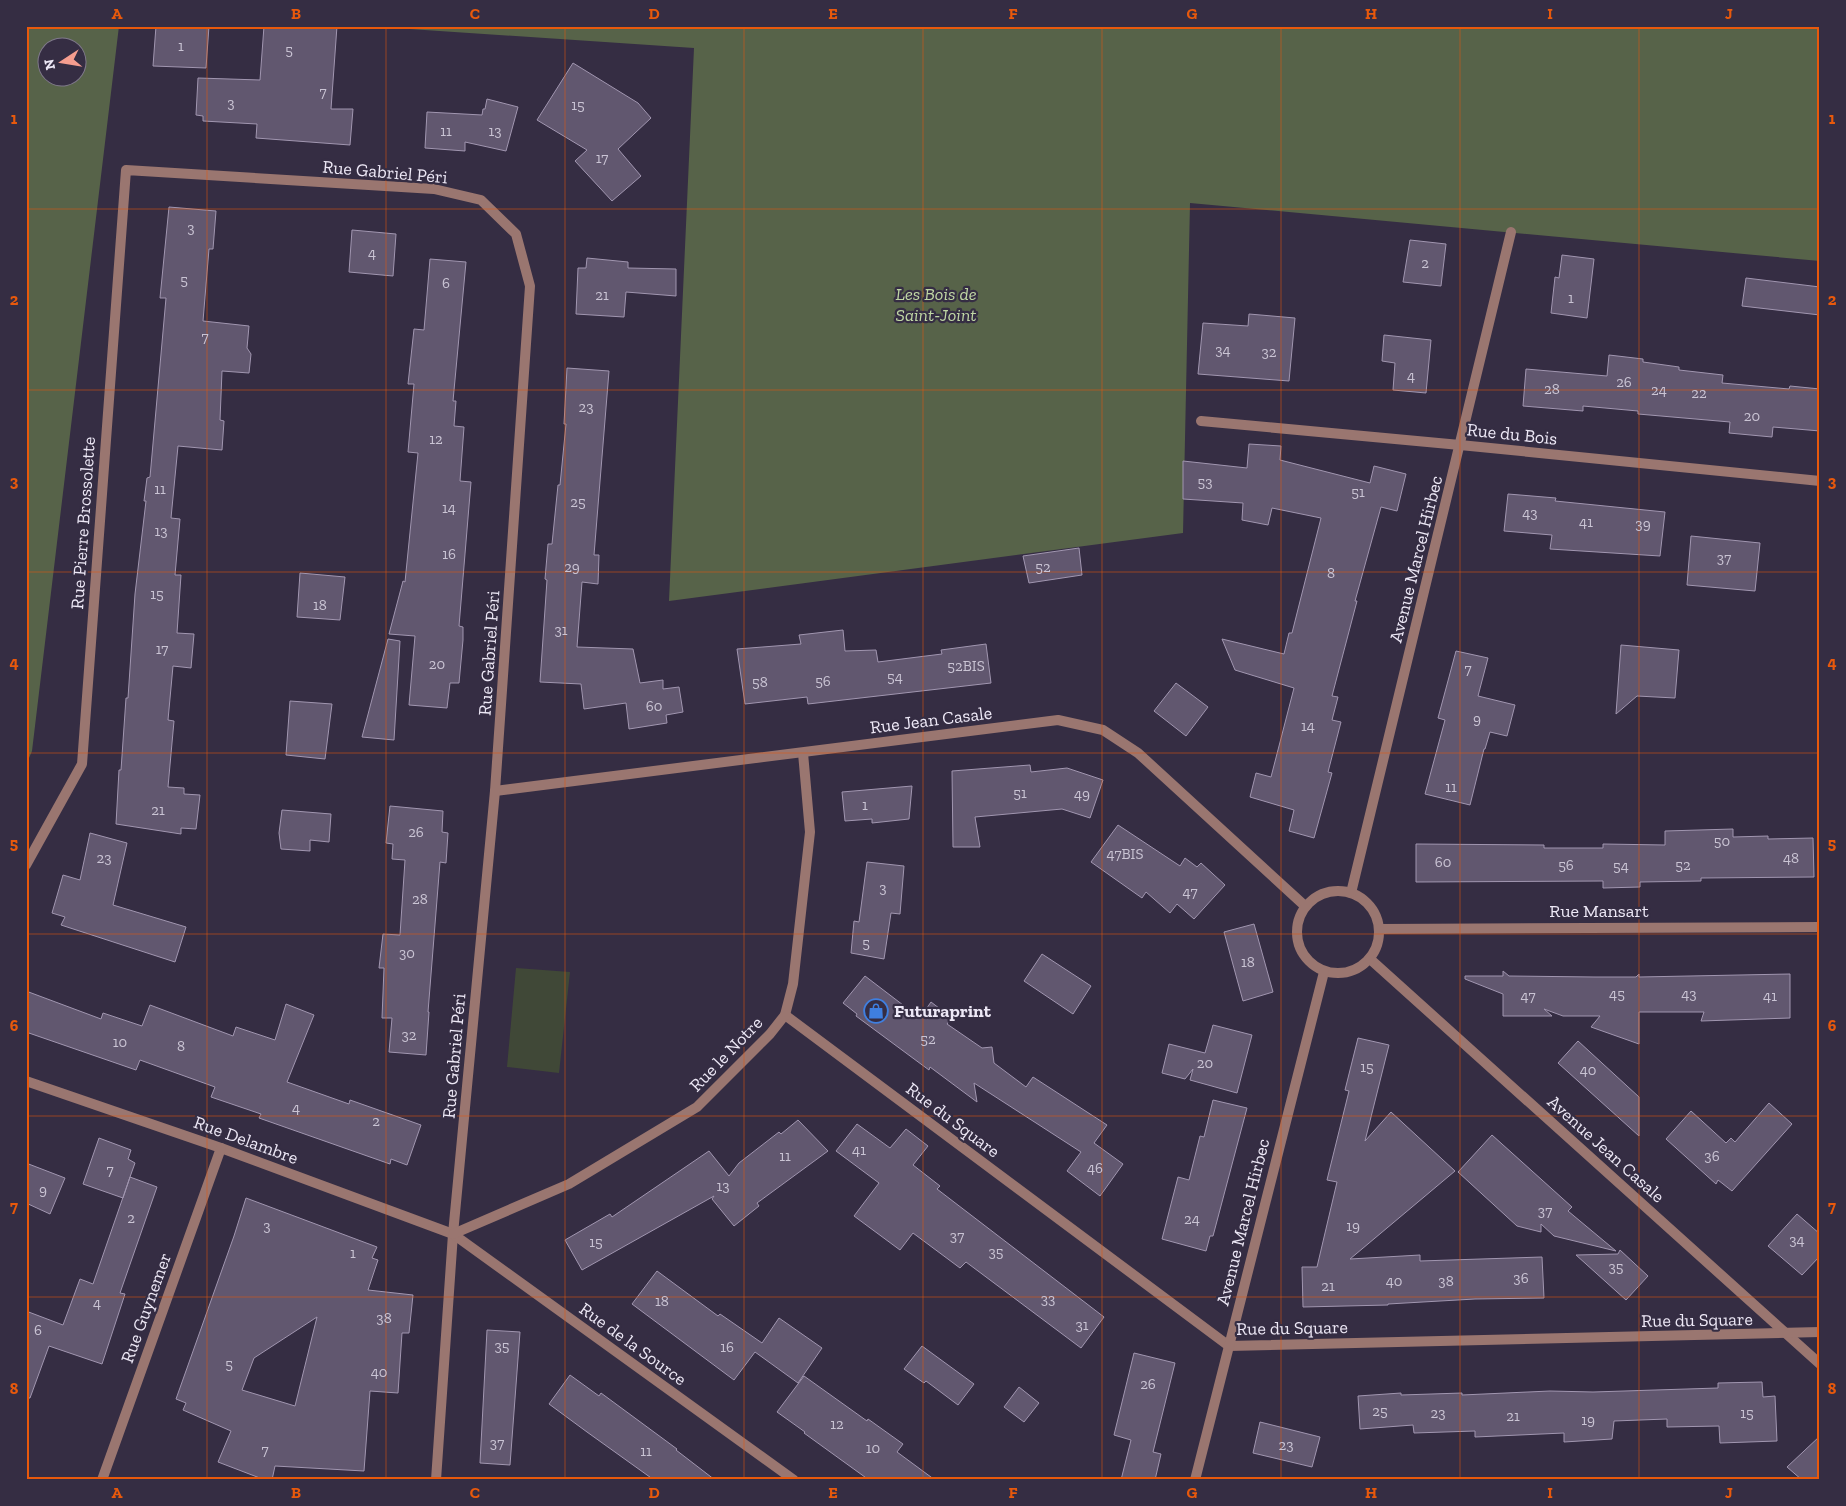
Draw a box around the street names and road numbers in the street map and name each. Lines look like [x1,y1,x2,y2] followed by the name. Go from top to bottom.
[322,156,448,188] street label: Rue Gabriel Péri
[1466,418,1558,450] street label: Rue du Bois
[66,436,100,610] street label: Rue Pierre Brossolette
[1385,473,1447,645] street label: Avenue Marcel Hirbec
[474,590,504,716] street label: Rue Gabriel Péri
[869,702,993,738] street label: Rue Jean Casale
[1549,900,1649,922] street label: Rue Mansart
[438,993,470,1119] street label: Rue Gabriel Péri
[685,1012,767,1096] street label: Rue le Notre
[902,1078,1004,1162] street label: Rue du Square
[1543,1091,1669,1207] street label: Avenue Jean Casale
[191,1111,301,1169] street label: Rue Delambre
[1212,1136,1274,1308] street label: Avenue Marcel Hirbec
[116,1250,176,1366] street label: Rue Guynemer
[575,1298,691,1390] street label: Rue de la Source
[1641,1308,1753,1332] street label: Rue du Square
[1236,1316,1348,1340] street label: Rue du Square

